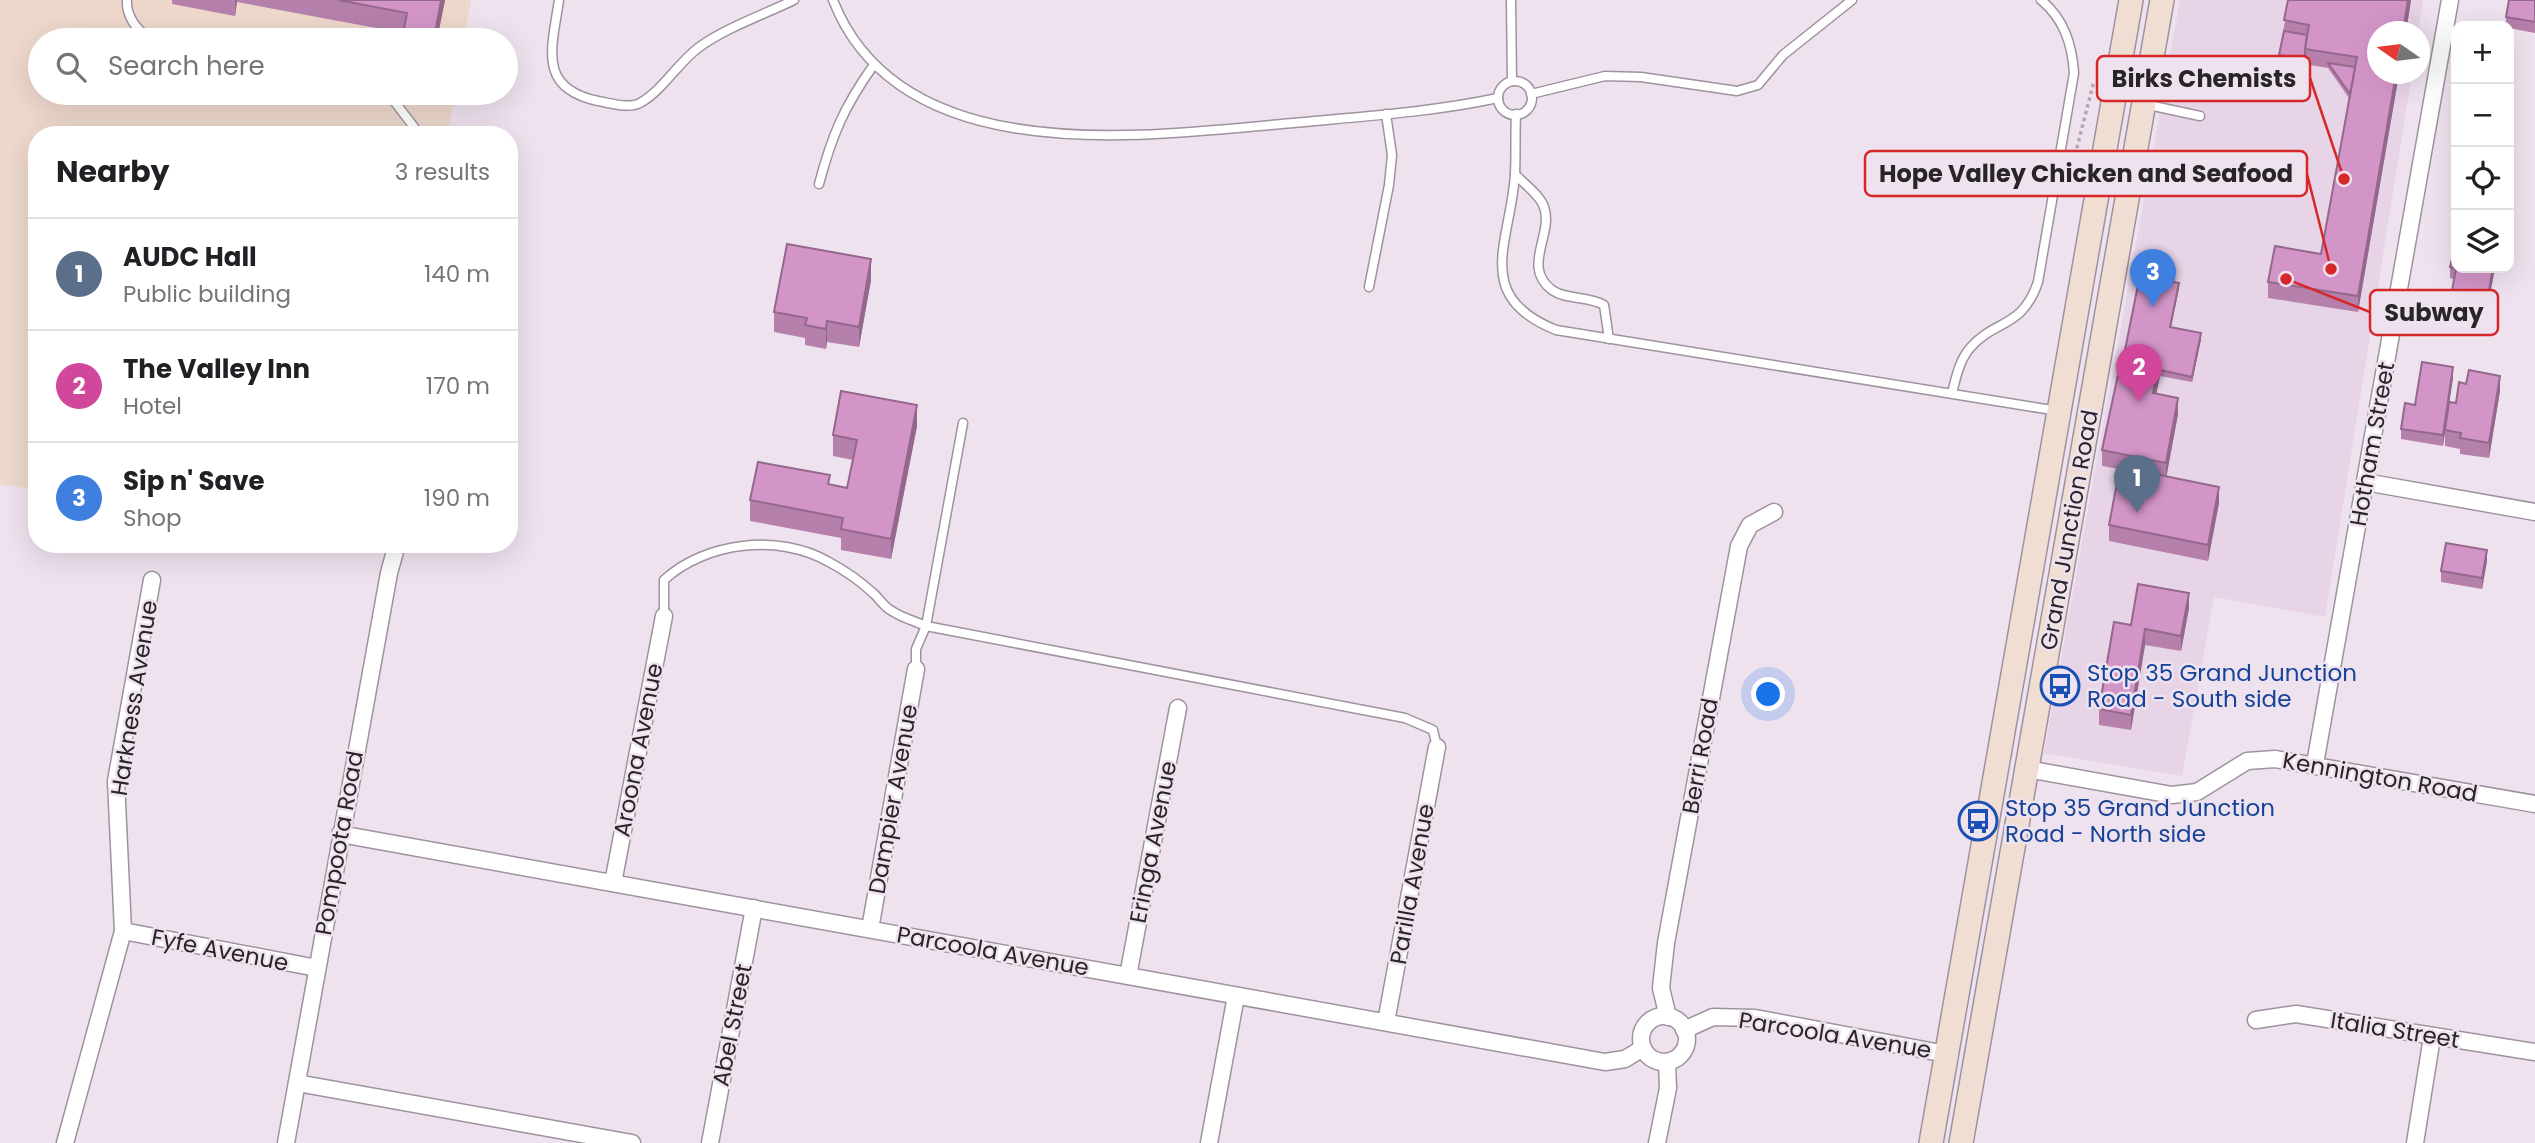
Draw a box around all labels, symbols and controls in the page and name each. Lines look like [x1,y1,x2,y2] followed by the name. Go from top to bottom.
[2367,21,2430,84] north arrow
[2451,21,2514,273] map controls
[2451,21,2514,84] button: +
[28,28,518,105] search box
[52,48,90,86] icon: search
[108,48,265,84] text: Search here
[2097,56,2310,101] callout: Birks Chemists
[2112,62,2296,95] text: Birks Chemists
[2451,84,2514,147] button: −
[2451,147,2514,210] button: locate
[56,150,170,193] text: Nearby
[1865,151,2307,196] callout: Hope Valley Chicken and Seafood
[395,156,490,188] text: 3 results
[1879,157,2293,190] text: Hope Valley Chicken and Seafood
[2451,210,2514,273] button: layers
[123,239,257,275] text: AUDC Hall
[2130,249,2176,307] pin: 3
[75,258,83,290] text: 1
[424,258,490,290] text: 140 m
[123,278,291,310] text: Public building
[2370,290,2498,335] callout: Subway
[2384,296,2485,329] text: Subway
[2116,344,2162,402] pin: 2
[123,351,310,387] text: The Valley Inn
[2342,359,2402,529] street label: Hotham Street
[72,370,86,402] text: 2
[426,370,490,402] text: 170 m
[123,390,182,422] text: Hotel
[2032,407,2106,653] street label: Grand Junction Road
[2114,455,2160,513] pin: 1
[123,463,265,499] text: Sip n' Save
[72,482,86,514] text: 3
[424,482,490,514] text: 190 m
[123,502,182,534] text: Shop
[103,598,165,798] street label: Harkness Avenue
[2087,657,2357,715] place label: Stop 35 Grand Junction Road - South side
[605,660,671,840] street label: Aroona Avenue
[2039,665,2081,707] bus stop icon: Stop 35 Grand Junction Road - South side
[1751,677,1785,711] your location
[1674,696,1726,816] street label: Berri Road
[861,702,925,896] street label: Dampier Avenue
[2280,744,2480,810] street label: Kennington Road
[307,748,371,938] street label: Pompoota Road
[1122,758,1184,926] street label: Eringa Avenue
[2005,792,2275,850] place label: Stop 35 Grand Junction Road - North side
[1957,800,1999,842] bus stop icon: Stop 35 Grand Junction Road - North side
[1382,801,1442,967] street label: Parilla Avenue
[894,918,1092,984] street label: Parcoola Avenue
[149,921,291,979] street label: Fyfe Avenue
[704,961,760,1089] street label: Abel Street
[1736,1004,1934,1066] street label: Parcoola Avenue
[2328,1004,2462,1056] street label: Italia Street

